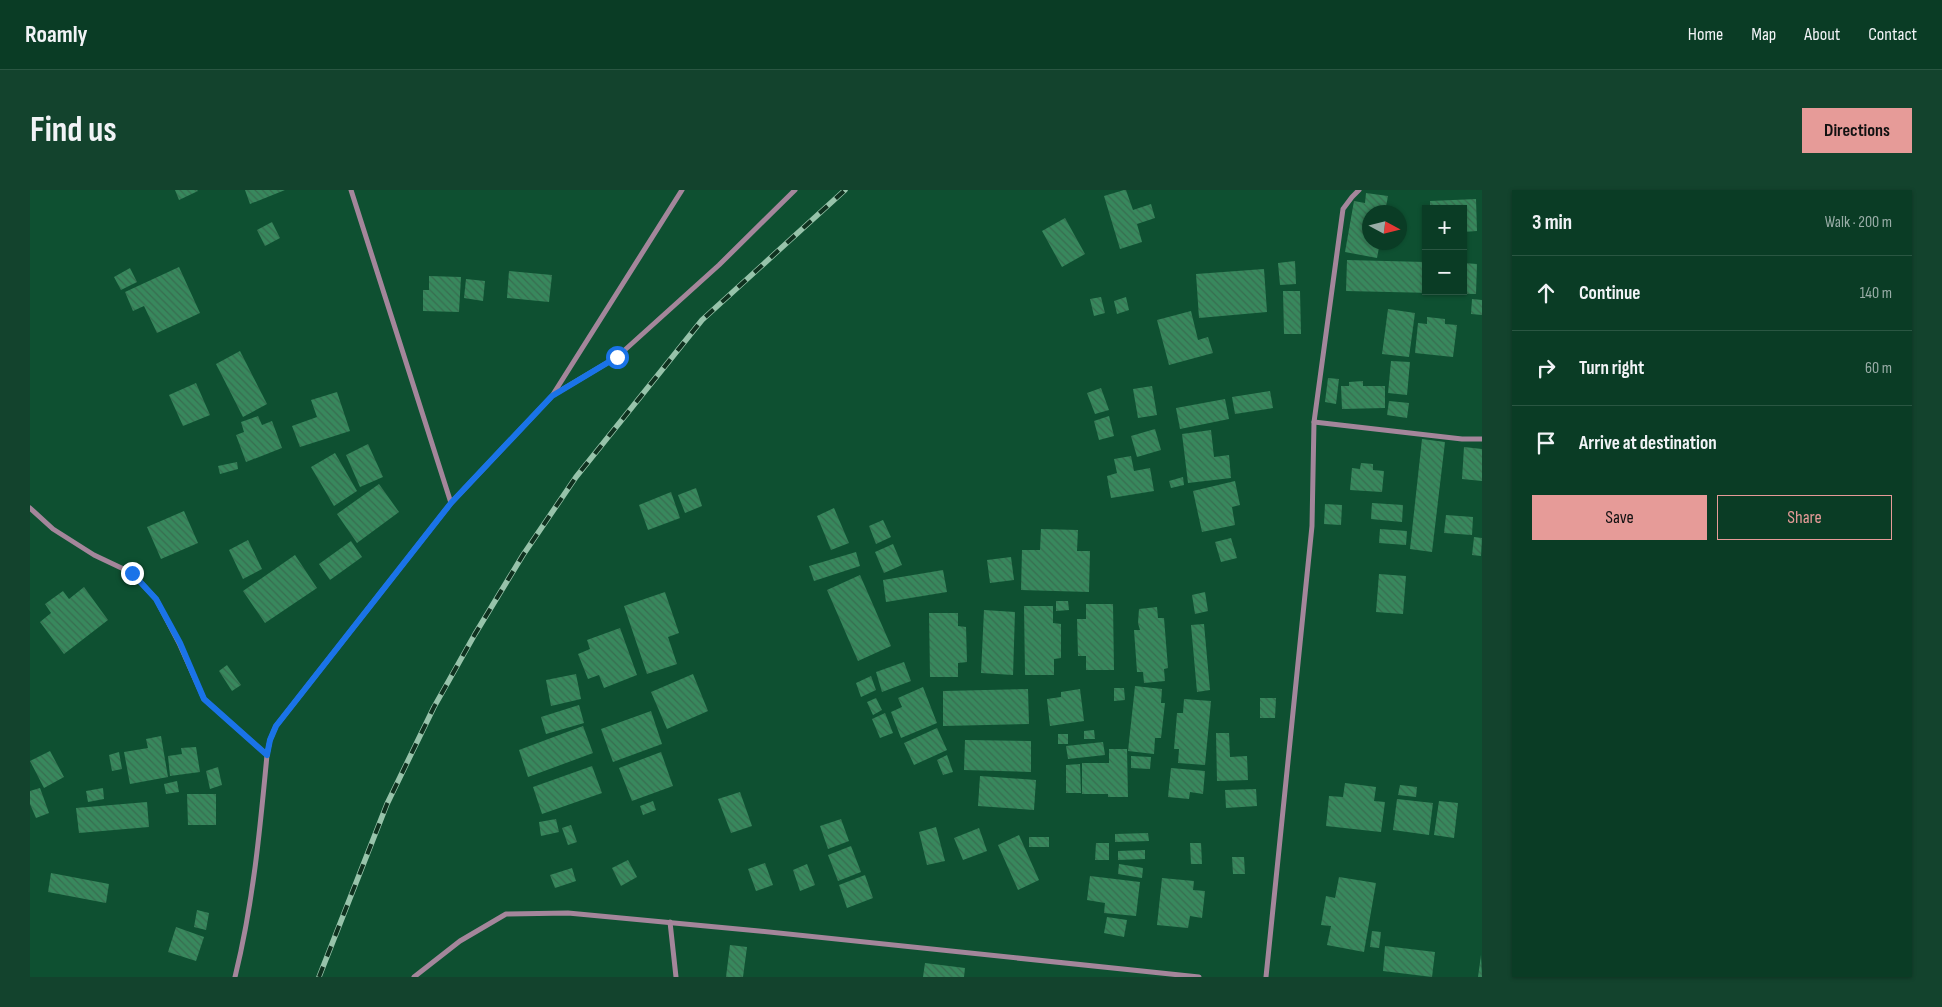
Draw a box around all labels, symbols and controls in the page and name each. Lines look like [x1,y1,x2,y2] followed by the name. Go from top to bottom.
[25,20,88,49] text: Roamly
[1688,24,1723,45] text: Home
[1751,24,1776,45] text: Map
[1804,24,1840,45] text: About
[1868,24,1917,45] text: Contact
[1802,108,1912,153] button: Directions
[30,109,117,152] text: Find us
[1362,205,1407,250] north arrow
[1422,205,1467,295] map controls
[1422,205,1467,250] button: +
[1532,210,1572,235] text: 3 min
[1825,213,1892,232] text: Walk · 200 m
[1422,250,1467,295] button: −
[1532,279,1560,307] icon: ahead
[1579,282,1640,305] text: Continue
[1860,284,1892,303] text: 140 m
[606,346,629,369] route start
[1532,354,1560,382] icon: right
[1579,357,1644,380] text: Turn right
[1865,359,1892,378] text: 60 m
[1532,429,1560,457] icon: arrive
[1579,432,1717,455] text: Arrive at destination
[1532,495,1707,540] button: Save
[1717,495,1892,540] button: Share
[121,562,144,585] route end

